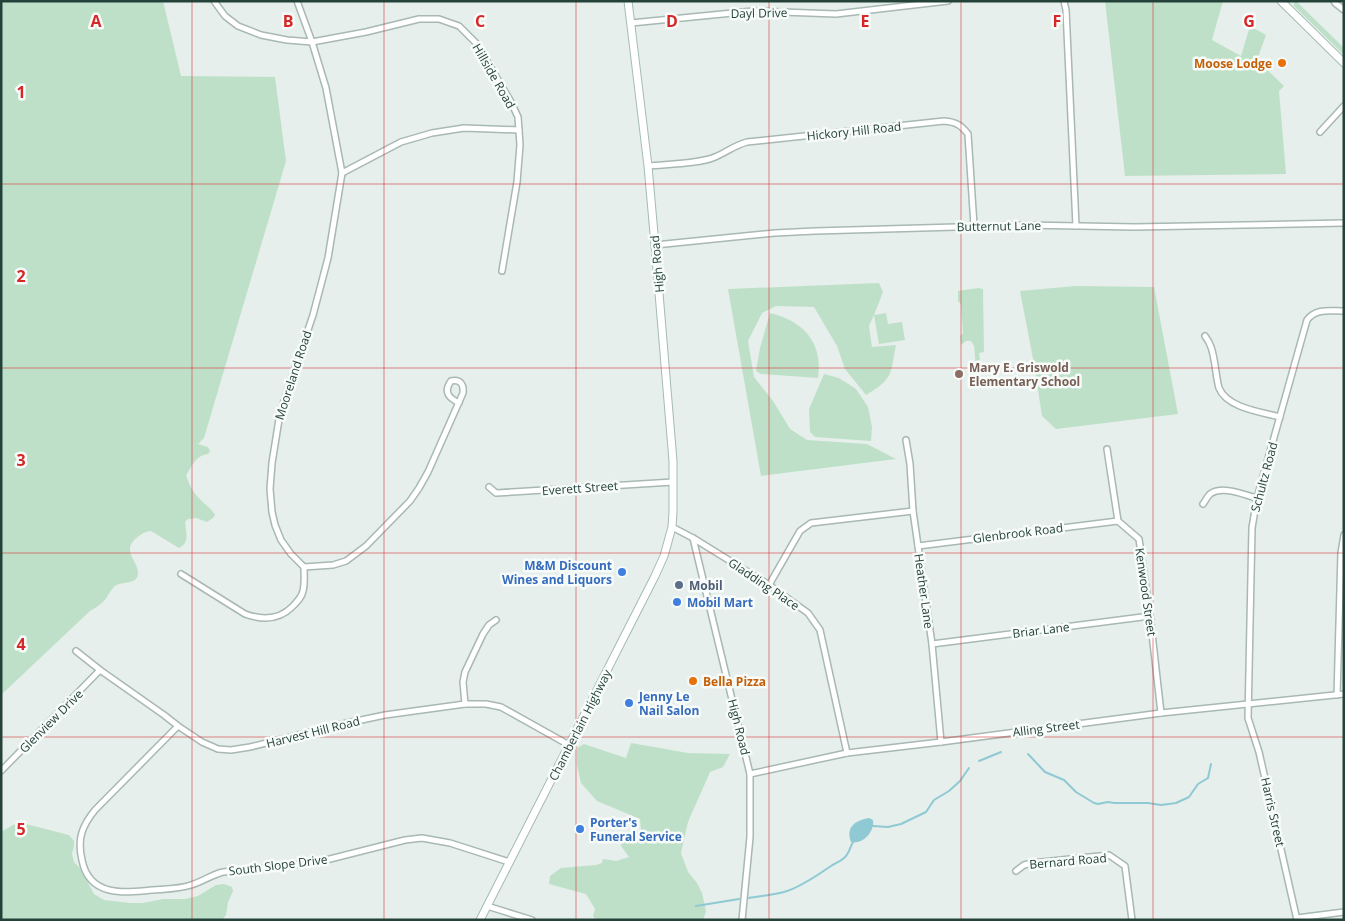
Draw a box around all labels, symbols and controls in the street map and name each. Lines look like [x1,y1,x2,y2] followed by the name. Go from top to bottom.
[730,4,788,22] street label: Dayl Drive
[90,10,102,32] text: A
[283,10,293,32] text: B
[475,10,485,32] text: C
[666,10,678,32] text: D
[861,10,870,32] text: E
[1053,10,1061,32] text: F
[1243,10,1255,32] text: G
[469,40,519,112] street label: Hillside Road
[1194,55,1272,72] place label: Moose Lodge
[1276,57,1288,69] marker: Moose Lodge
[16,81,26,103] text: 1
[806,118,902,144] street label: Hickory Hill Road
[957,217,1042,235] street label: Butternut Lane
[646,235,668,293] street label: High Road
[16,265,26,287] text: 2
[271,328,315,422] street label: Mooreland Road
[969,359,1080,390] place label: Mary E. Griswold Elementary School
[953,368,965,380] marker: Mary E. Griswold Elementary School
[1247,440,1281,514] street label: Schultz Road
[16,449,26,471] text: 3
[541,477,619,499] street label: Everett Street
[972,519,1064,547] street label: Glenbrook Road
[1131,547,1161,637] street label: Kenwood Street
[910,552,938,630] street label: Heather Lane
[725,554,803,614] street label: Gladding Place
[502,557,612,588] place label: M&M Discount Wines and Liquors
[616,566,628,578] marker: M&M Discount Wines and Liquors
[689,577,723,594] place label: Mobil
[673,579,685,591] marker: Mobil
[687,594,753,611] place label: Mobil Mart
[671,596,683,608] marker: Mobil Mart
[1011,618,1071,642] street label: Briar Lane
[16,633,26,655] text: 4
[545,666,616,783] street label: Chamberlain Highway
[703,673,766,690] place label: Bella Pizza
[687,675,699,687] marker: Bella Pizza
[16,685,87,756] street label: Glenview Drive
[638,688,699,719] place label: Jenny Le Nail Salon
[623,697,635,709] marker: Jenny Le Nail Salon
[724,697,754,757] street label: High Road
[264,712,362,752] street label: Harvest Hill Road
[1012,715,1080,741] street label: Alling Street
[1257,776,1289,848] street label: Harris Street
[590,814,682,845] place label: Porter's Funeral Service
[16,818,26,840] text: 5
[574,823,586,835] marker: Porter's Funeral Service
[1029,849,1107,873] street label: Bernard Road
[228,850,329,879] street label: South Slope Drive

